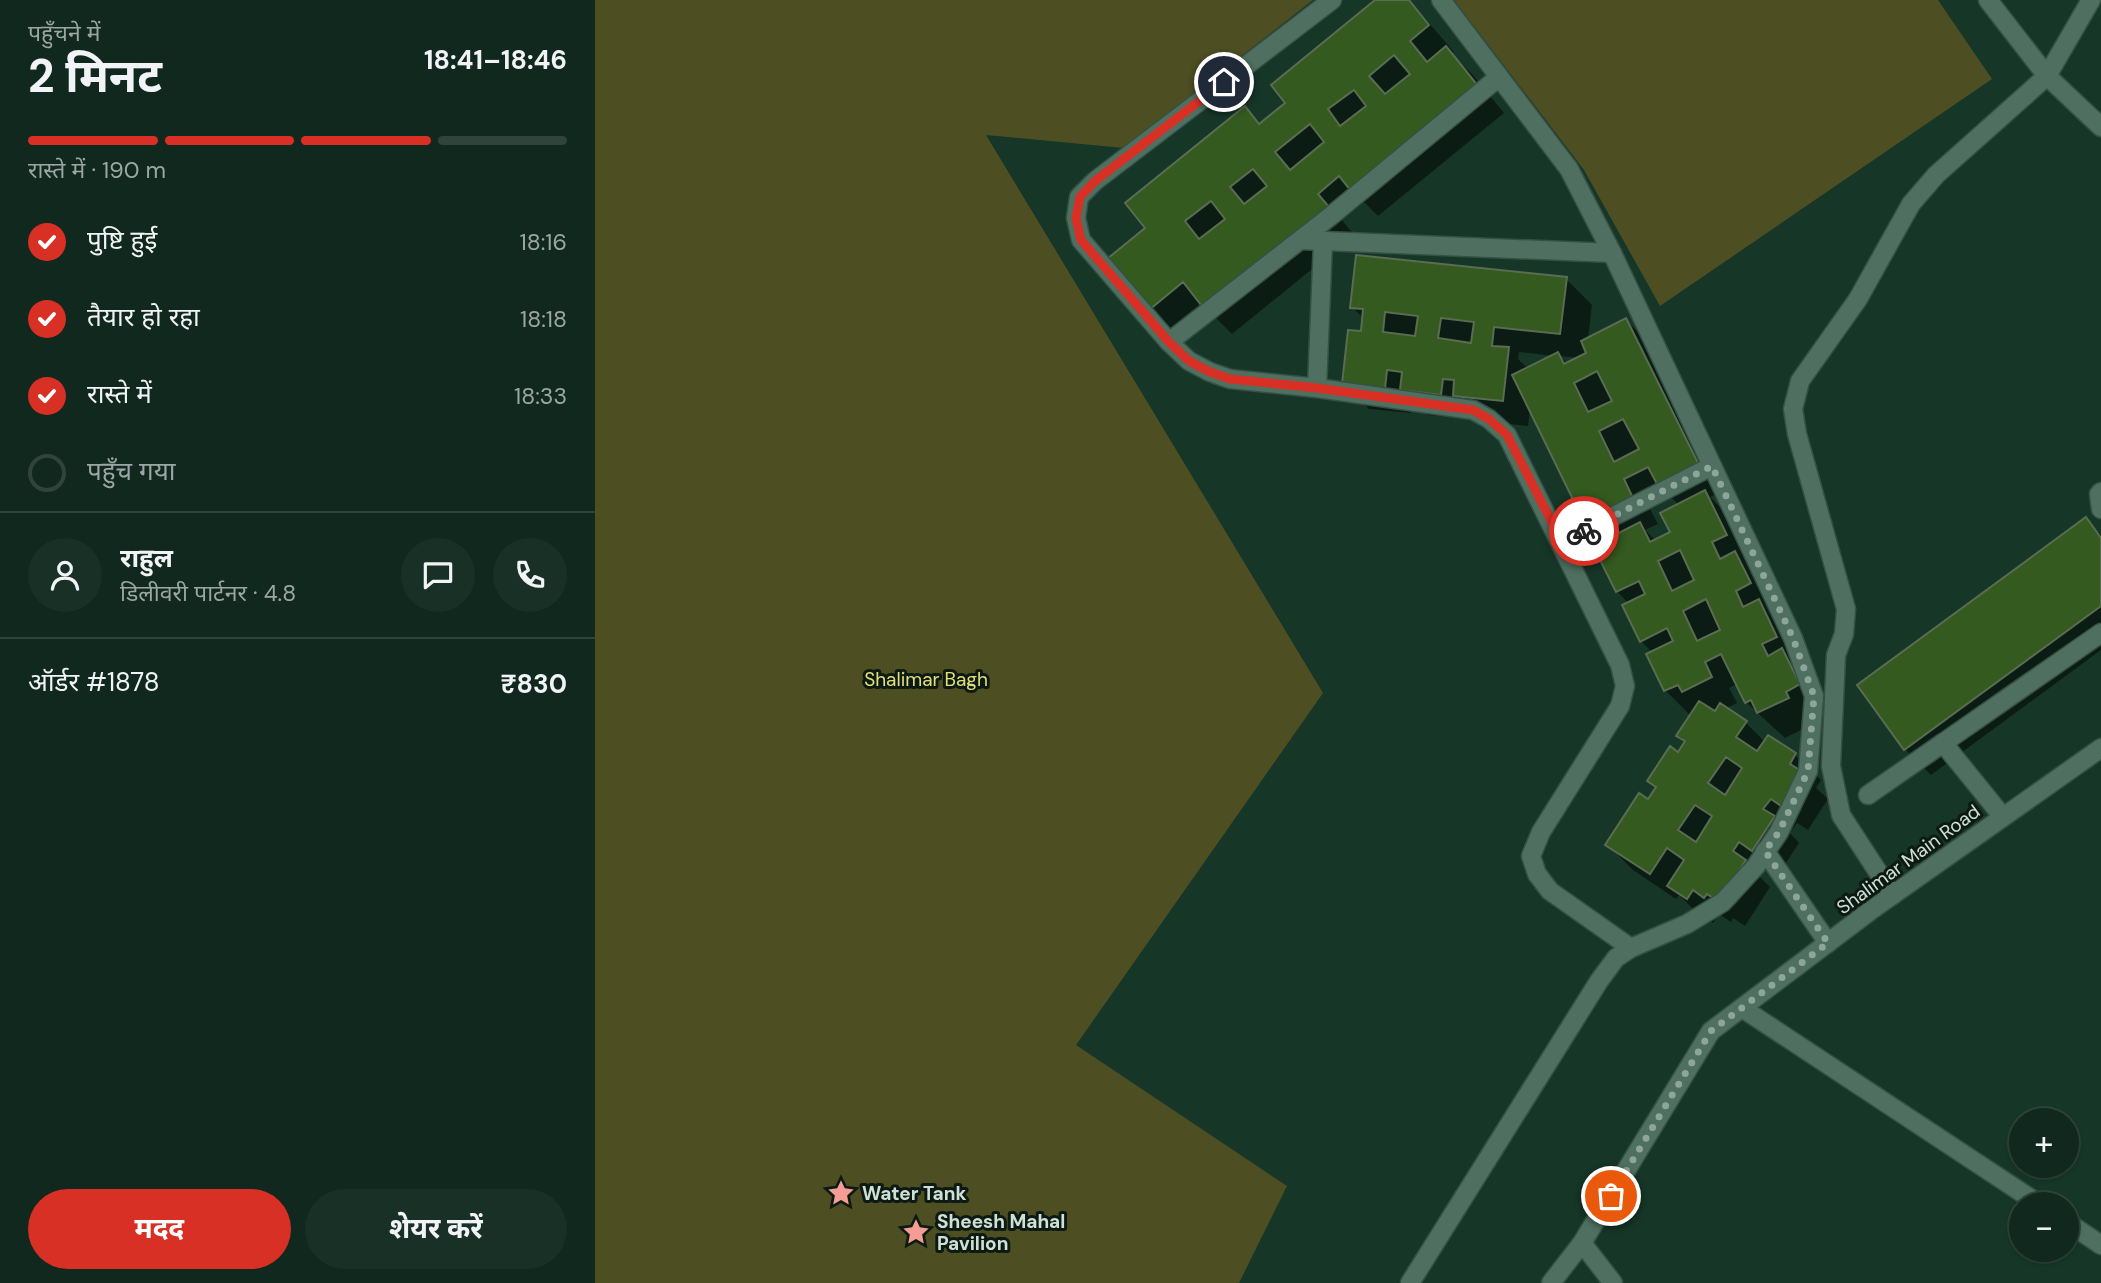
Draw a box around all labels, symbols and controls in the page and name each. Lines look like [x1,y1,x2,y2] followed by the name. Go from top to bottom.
[28,18,101,48] text: पहुँचने में
[424,43,567,77] text: 18:41–18:46
[28,46,162,106] text: 2 मिनट
[1194,52,1254,112] pin
[1205,63,1243,101] icon: home
[28,155,166,185] text: रास्ते में · 190 m
[28,223,66,261] icon: check
[87,223,157,257] text: पुष्टि हुई
[520,227,567,257] text: 18:16
[28,300,66,338] icon: check
[87,300,200,334] text: तैयार हो रहा
[520,304,567,334] text: 18:18
[28,377,66,415] icon: check
[87,377,152,411] text: रास्ते में
[514,381,567,411] text: 18:33
[87,454,175,488] text: पहुँच गया
[1549,496,1619,566] courier
[1565,512,1603,550] icon: bike
[28,538,102,612] button: person
[401,538,475,612] button: chat
[493,538,567,612] button: phone
[120,541,173,575] text: राहुल
[120,578,296,608] text: डिलीवरी पार्टनर · 4.8
[28,665,159,699] text: ऑर्डर #1878
[501,667,567,701] text: ₹830
[864,667,988,692] park label: Shalimar Bagh
[1832,799,1985,920] street label: Shalimar Main Road
[2009,1108,2079,1262] map controls
[2009,1108,2079,1178] button: +
[1581,1166,1641,1226] pin
[1592,1177,1630,1215] icon: bag
[826,1178,856,1208] place icon: Water Tank
[862,1181,966,1206] place label: Water Tank
[28,1189,291,1269] button: मदद
[305,1189,567,1269] button: शेयर करें
[2009,1192,2079,1262] button: −
[937,1209,1065,1256] place label: Sheesh Mahal Pavilion
[901,1217,931,1247] place icon: Sheesh Mahal Pavilion

